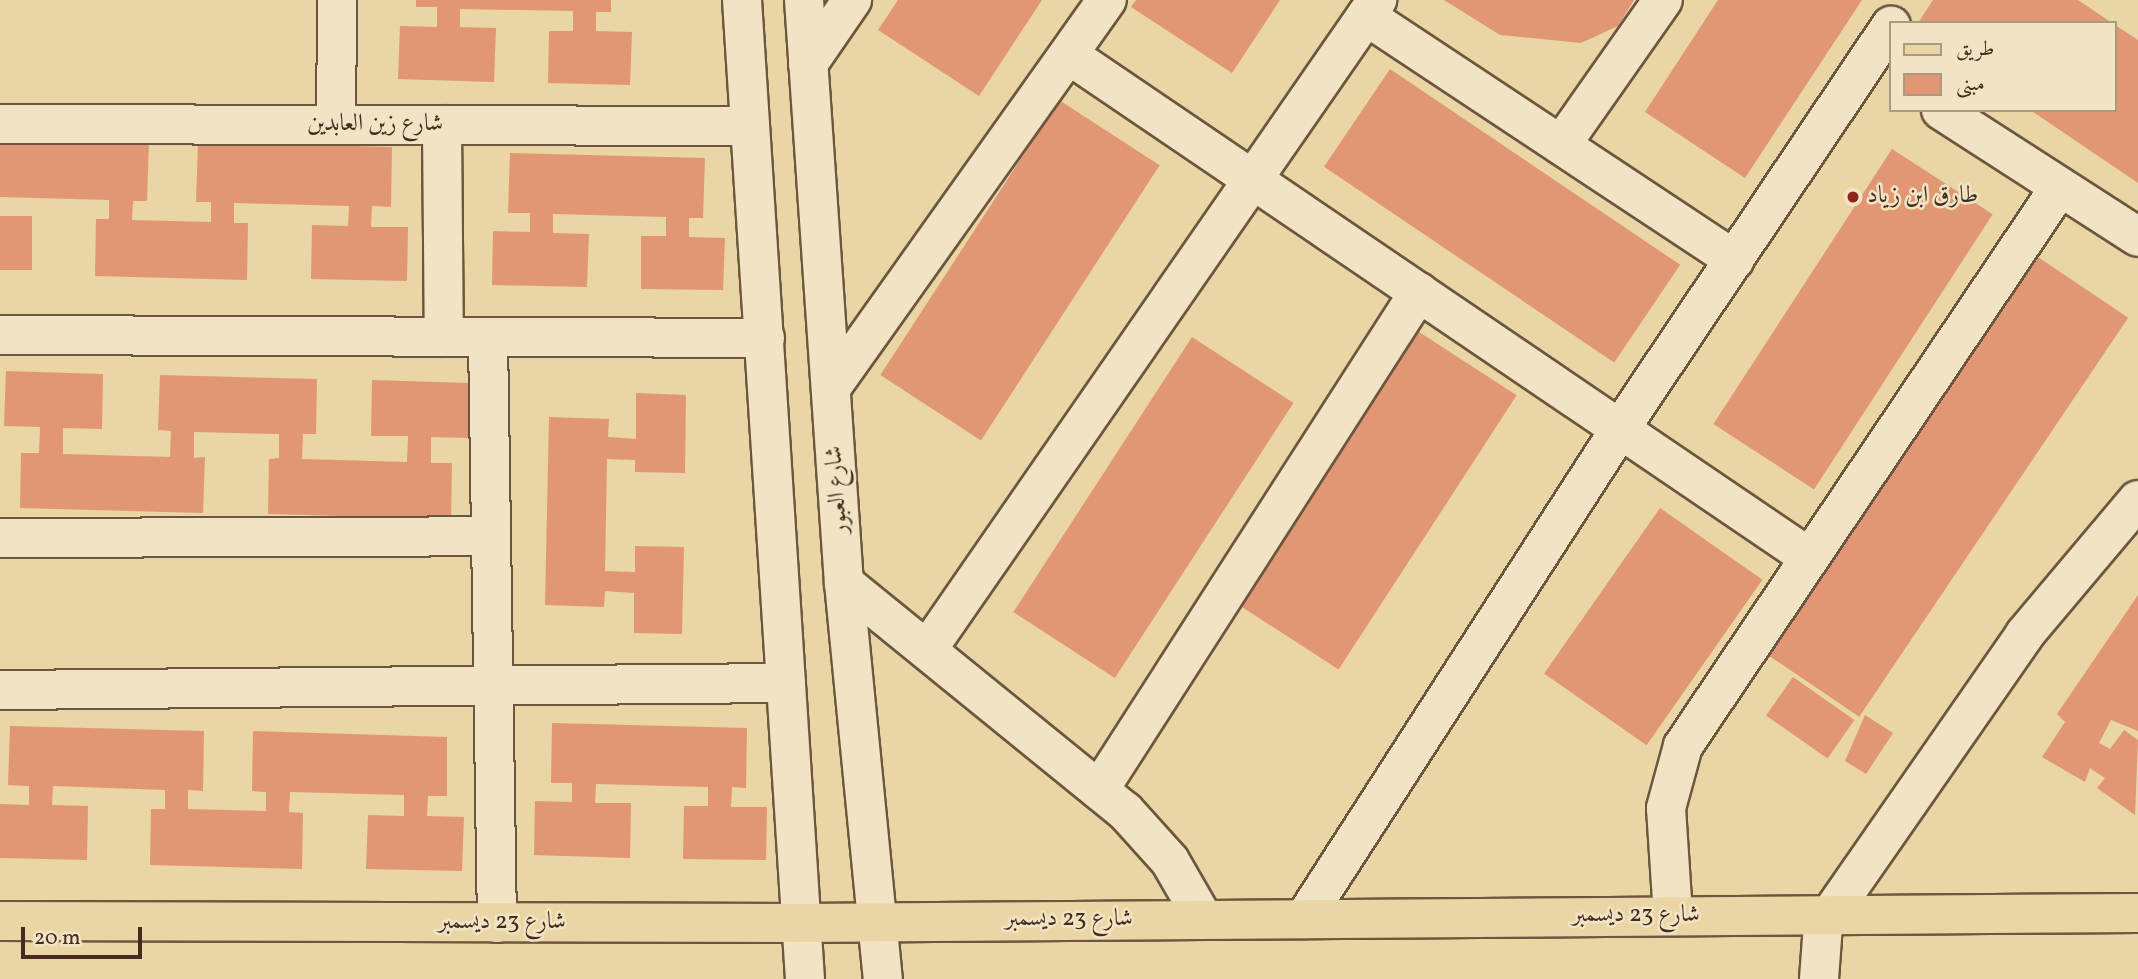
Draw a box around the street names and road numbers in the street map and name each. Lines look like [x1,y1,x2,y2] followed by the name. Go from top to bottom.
[307,111,443,139] street label: شارع زين العابدين
[821,445,855,535] street label: شارع العبور
[1572,902,1700,930] street label: شارع 23 ديسمبر
[1005,906,1133,934] street label: شارع 23 ديسمبر
[438,909,566,937] street label: شارع 23 ديسمبر

